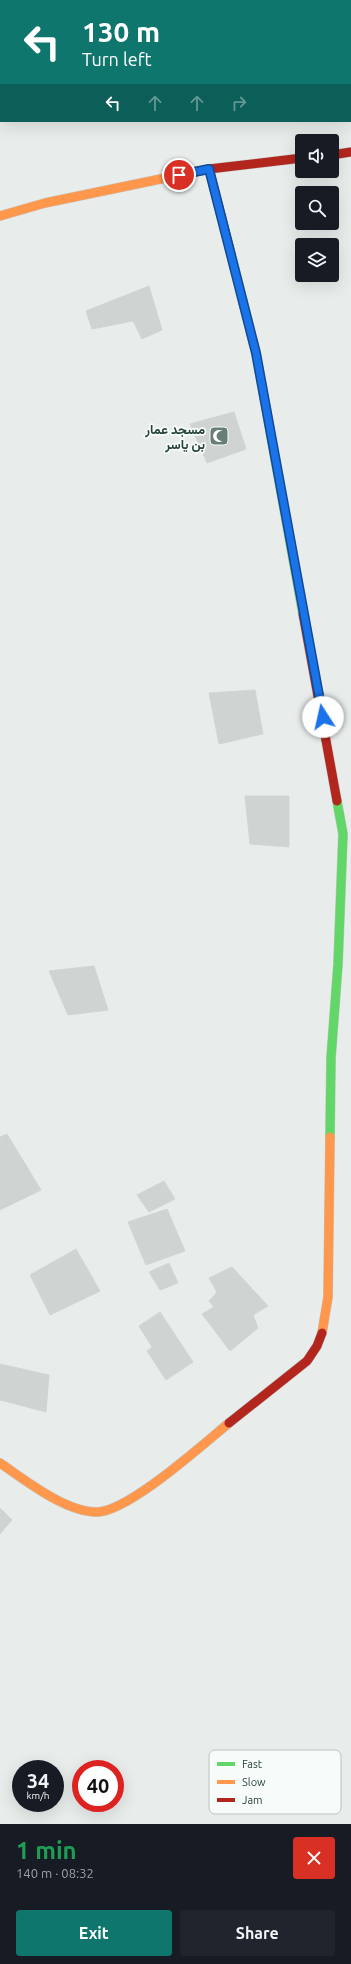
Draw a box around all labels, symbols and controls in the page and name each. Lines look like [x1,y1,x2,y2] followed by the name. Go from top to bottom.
[16,16,68,68] icon: left
[82,16,160,47] text: 130 m
[82,49,152,69] text: Turn left
[102,92,124,114] icon: left
[144,92,166,114] icon: ahead
[186,92,208,114] icon: ahead
[228,92,250,114] icon: right
[295,134,339,282] map controls
[295,134,339,178] button: sound
[162,158,196,192] pin
[168,164,190,186] icon: arrive
[295,186,339,230] button: search
[295,238,339,282] button: layers
[144,422,205,453] place label: مسجد عمار بن ياسر
[208,425,230,447] mosque icon: مسجد عمار بن ياسر
[302,696,344,738] position arrow
[209,1750,341,1814] legend
[242,1758,263,1770] text: Fast
[72,1760,124,1812] speed limit sign: 40
[27,1769,49,1792] text: 34
[242,1776,266,1788] text: Slow
[26,1790,50,1801] text: km/h
[242,1794,263,1806] text: Jam
[16,1837,77,1864] text: 1 min
[293,1837,335,1879] button: close
[16,1866,94,1880] text: 140 m · 08:32
[16,1910,172,1956] button: Exit
[180,1910,335,1956] button: Share

